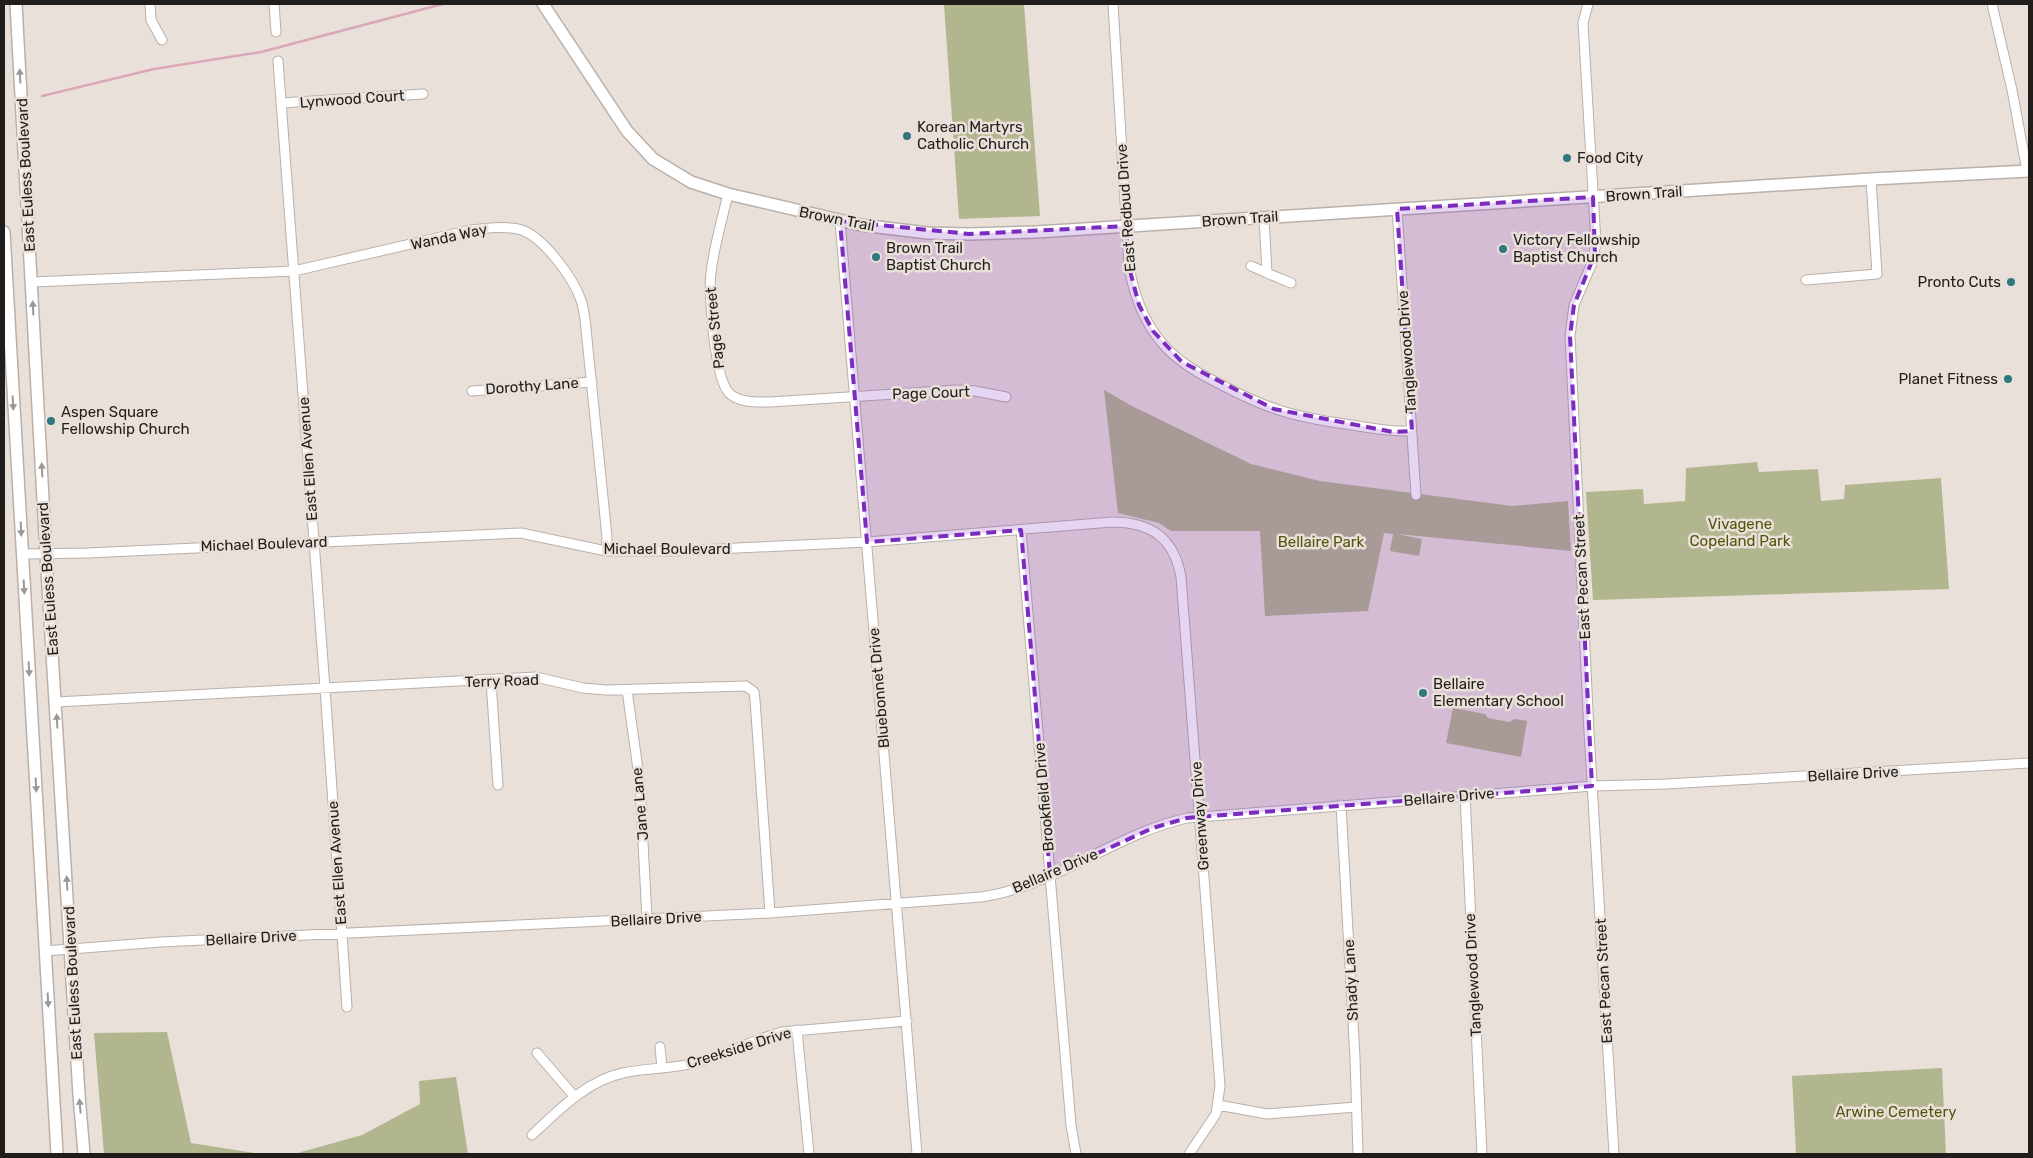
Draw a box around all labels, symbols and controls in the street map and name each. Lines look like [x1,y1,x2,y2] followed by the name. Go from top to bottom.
[16,67,24,83] one-way arrow
[299,86,405,112] street label: Lynwood Court
[13,98,39,252] street label: East Euless Boulevard
[917,118,1029,153] place label: Korean Martyrs Catholic Church
[901,130,913,142] marker: Korean Martyrs Catholic Church
[1113,143,1139,273] street label: East Redbud Drive
[1577,149,1643,167] place label: Food City
[1561,152,1573,164] marker: Food City
[1605,182,1683,206] street label: Brown Trail
[797,203,877,235] street label: Brown Trail
[1201,207,1279,231] street label: Brown Trail
[409,220,489,254] street label: Wanda Way
[1513,231,1640,266] place label: Victory Fellowship Baptist Church
[886,239,991,274] place label: Brown Trail Baptist Church
[1497,243,1509,255] marker: Victory Fellowship Baptist Church
[870,251,882,263] marker: Brown Trail Baptist Church
[1918,273,2001,291] place label: Pronto Cuts
[2005,276,2017,288] marker: Pronto Cuts
[702,286,728,370] street label: Page Street
[1394,290,1420,414] street label: Tanglewood Drive
[29,300,37,316] one-way arrow
[1898,370,1998,388] place label: Planet Fitness
[2002,373,2014,385] marker: Planet Fitness
[485,374,579,398] street label: Dorothy Lane
[892,383,970,403] street label: Page Court
[10,396,18,412] one-way arrow
[295,396,321,522] street label: East Ellen Avenue
[61,403,190,438] place label: Aspen Square Fellowship Church
[45,415,57,427] marker: Aspen Square Fellowship Church
[37,462,45,478] one-way arrow
[34,502,62,656] street label: East Euless Boulevard
[1570,514,1594,640] street label: East Pecan Street
[1690,515,1791,550] park label: Vivagene Copeland Park
[17,521,25,537] one-way arrow
[200,533,328,555] street label: Michael Boulevard
[1278,533,1364,551] park label: Bellaire Park
[603,540,731,558] street label: Michael Boulevard
[21,579,29,595] one-way arrow
[865,627,893,749] street label: Bluebonnet Drive
[25,661,33,677] one-way arrow
[465,671,539,691] street label: Terry Road
[1433,675,1564,710] place label: Bellaire Elementary School
[1417,687,1429,699] marker: Bellaire Elementary School
[53,713,61,729] one-way arrow
[1030,742,1058,852] street label: Brookfield Drive
[1187,761,1213,871] street label: Greenway Drive
[1807,763,1899,785] street label: Bellaire Drive
[628,767,652,841] street label: Jane Lane
[32,777,40,793] one-way arrow
[1403,784,1495,810] street label: Bellaire Drive
[324,800,350,926] street label: East Ellen Avenue
[1009,845,1101,897] street label: Bellaire Drive
[62,875,70,891] one-way arrow
[60,906,86,1060] street label: East Euless Boulevard
[610,908,702,930] street label: Bellaire Drive
[1461,913,1485,1037] street label: Tanglewood Drive
[1592,918,1616,1044] street label: East Pecan Street
[205,927,297,949] street label: Bellaire Drive
[1340,939,1362,1021] street label: Shady Lane
[44,992,52,1008] one-way arrow
[685,1024,793,1072] street label: Creekside Drive
[76,1097,84,1113] one-way arrow
[1836,1103,1956,1121] park label: Arwine Cemetery

